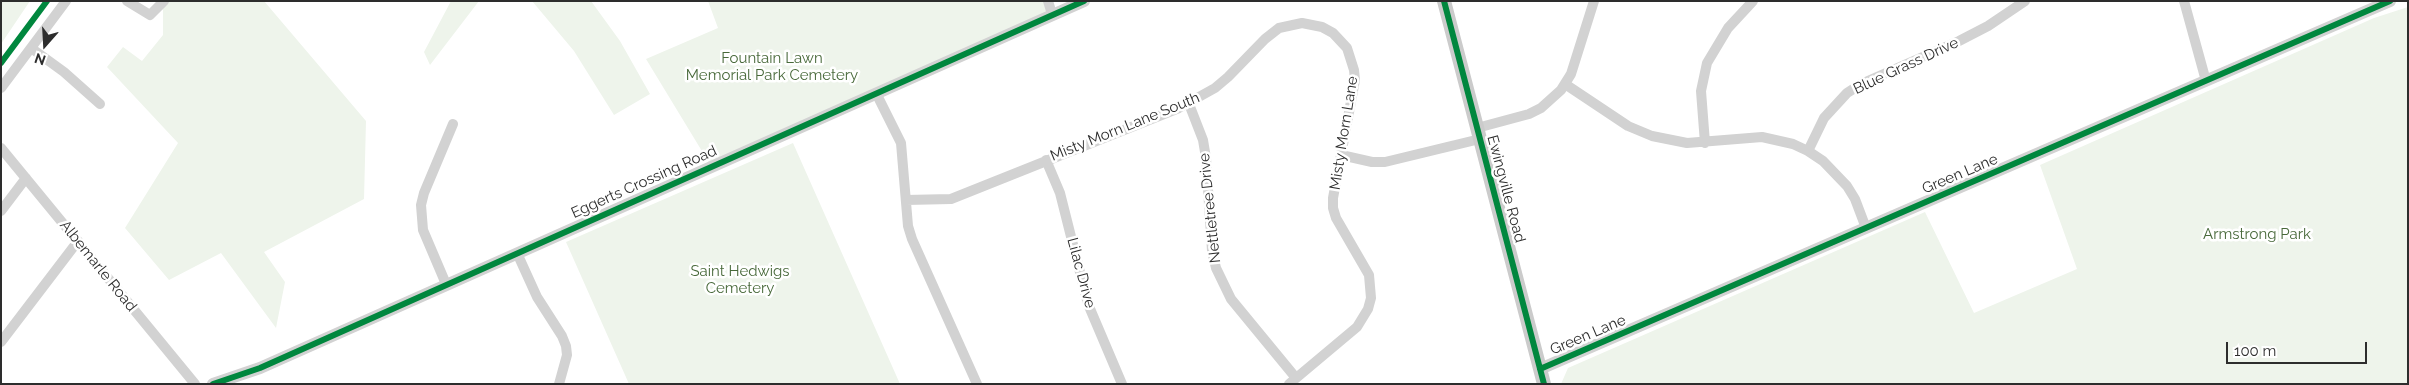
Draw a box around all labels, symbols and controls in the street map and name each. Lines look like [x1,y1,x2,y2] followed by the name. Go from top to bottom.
[20,20,70,70] north arrow
[1851,34,1961,98] street label: Blue Grass Drive
[686,49,858,84] park label: Fountain Lawn Memorial Park Cemetery
[32,50,48,68] text: N
[1326,75,1362,191] street label: Misty Morn Lane
[1048,89,1202,165] street label: Misty Morn Lane South
[1483,133,1529,245] street label: Ewingville Road
[568,142,720,222] street label: Eggerts Crossing Road
[1919,150,2001,198] street label: Green Lane
[1195,152,1225,264] street label: Nettletree Drive
[56,217,140,315] street label: Albemarle Road
[2203,225,2311,243] park label: Armstrong Park
[1063,236,1099,310] street label: Lilac Drive
[690,262,790,297] park label: Saint Hedwigs Cemetery
[1547,311,1629,359] street label: Green Lane
[2229,332,2370,364] scale bar
[2234,342,2276,360] text: 100 m

